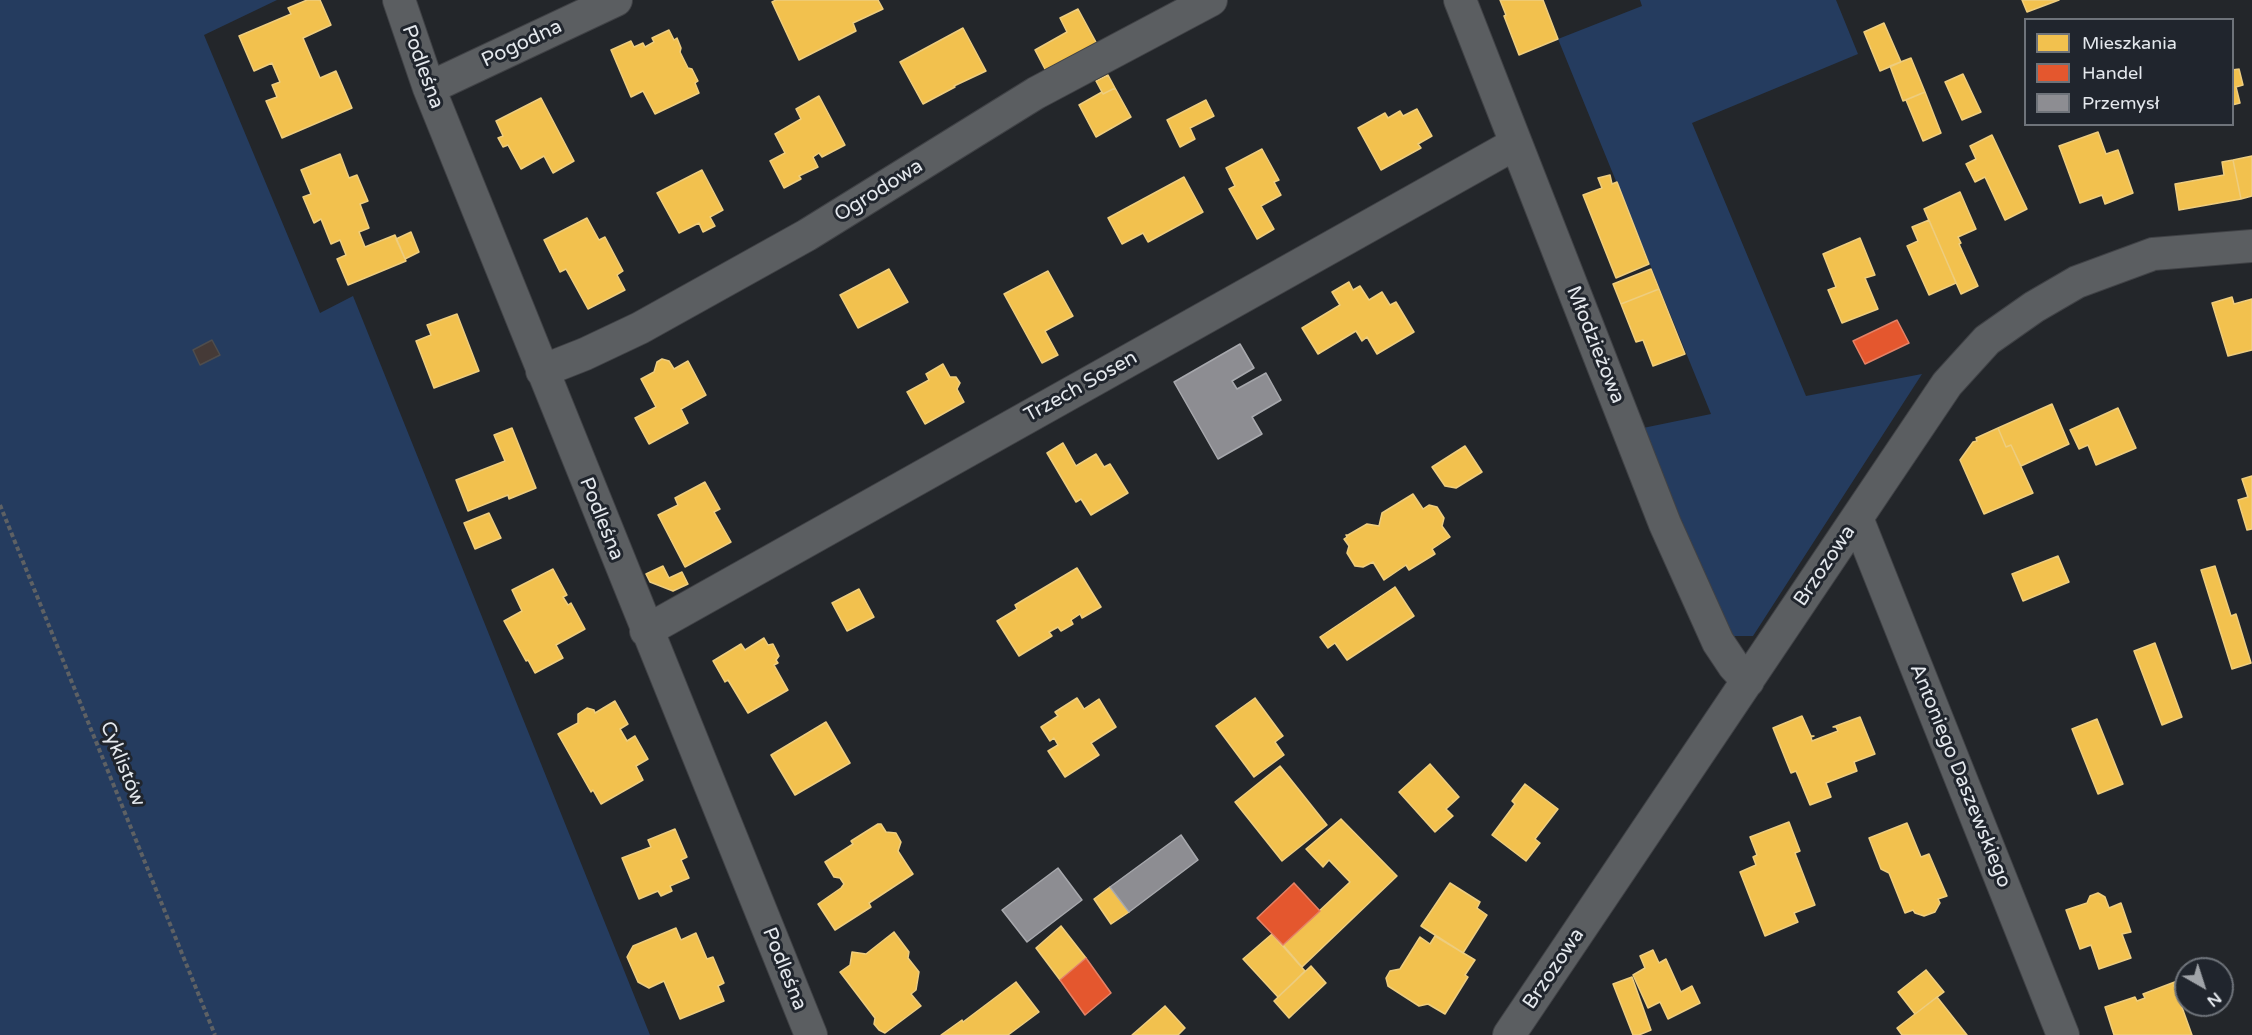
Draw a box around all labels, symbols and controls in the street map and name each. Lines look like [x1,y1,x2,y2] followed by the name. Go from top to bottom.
[478,15,566,73] street label: Pogodna
[2024,18,2234,126] legend
[396,22,448,112] street label: Podleśna
[2082,32,2177,54] text: Mieszkania
[2082,62,2143,84] text: Handel
[2082,92,2159,114] text: Przemysł
[830,154,928,228] street label: Ogrodowa
[1561,283,1629,407] street label: Młodzieżowa
[1020,346,1142,428] street label: Trzech Sosen
[574,474,628,564] street label: Podleśna
[1789,521,1861,611] street label: Brzozowa
[1904,661,2016,891] street label: Antoniego Daszewskiego
[94,718,150,810] street label: Cyklistów
[757,924,811,1014] street label: Podleśna
[1518,924,1590,1014] street label: Brzozowa
[2174,957,2234,1017] north arrow
[2203,988,2225,1011] text: N

